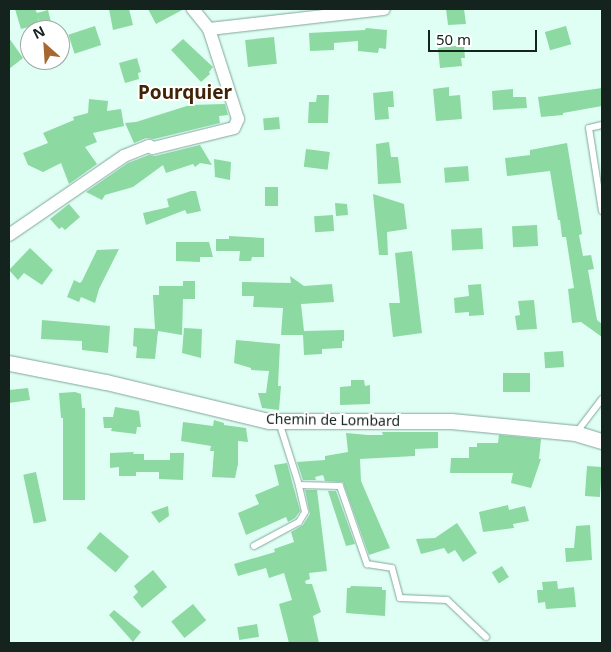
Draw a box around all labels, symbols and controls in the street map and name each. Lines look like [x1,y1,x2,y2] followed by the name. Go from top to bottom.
[20,20,70,70] north arrow
[431,20,540,52] scale bar
[29,21,48,43] text: N
[436,29,471,49] text: 50 m
[138,82,232,104] district label: Pourquier
[266,410,400,430] street label: Chemin de Lombard

